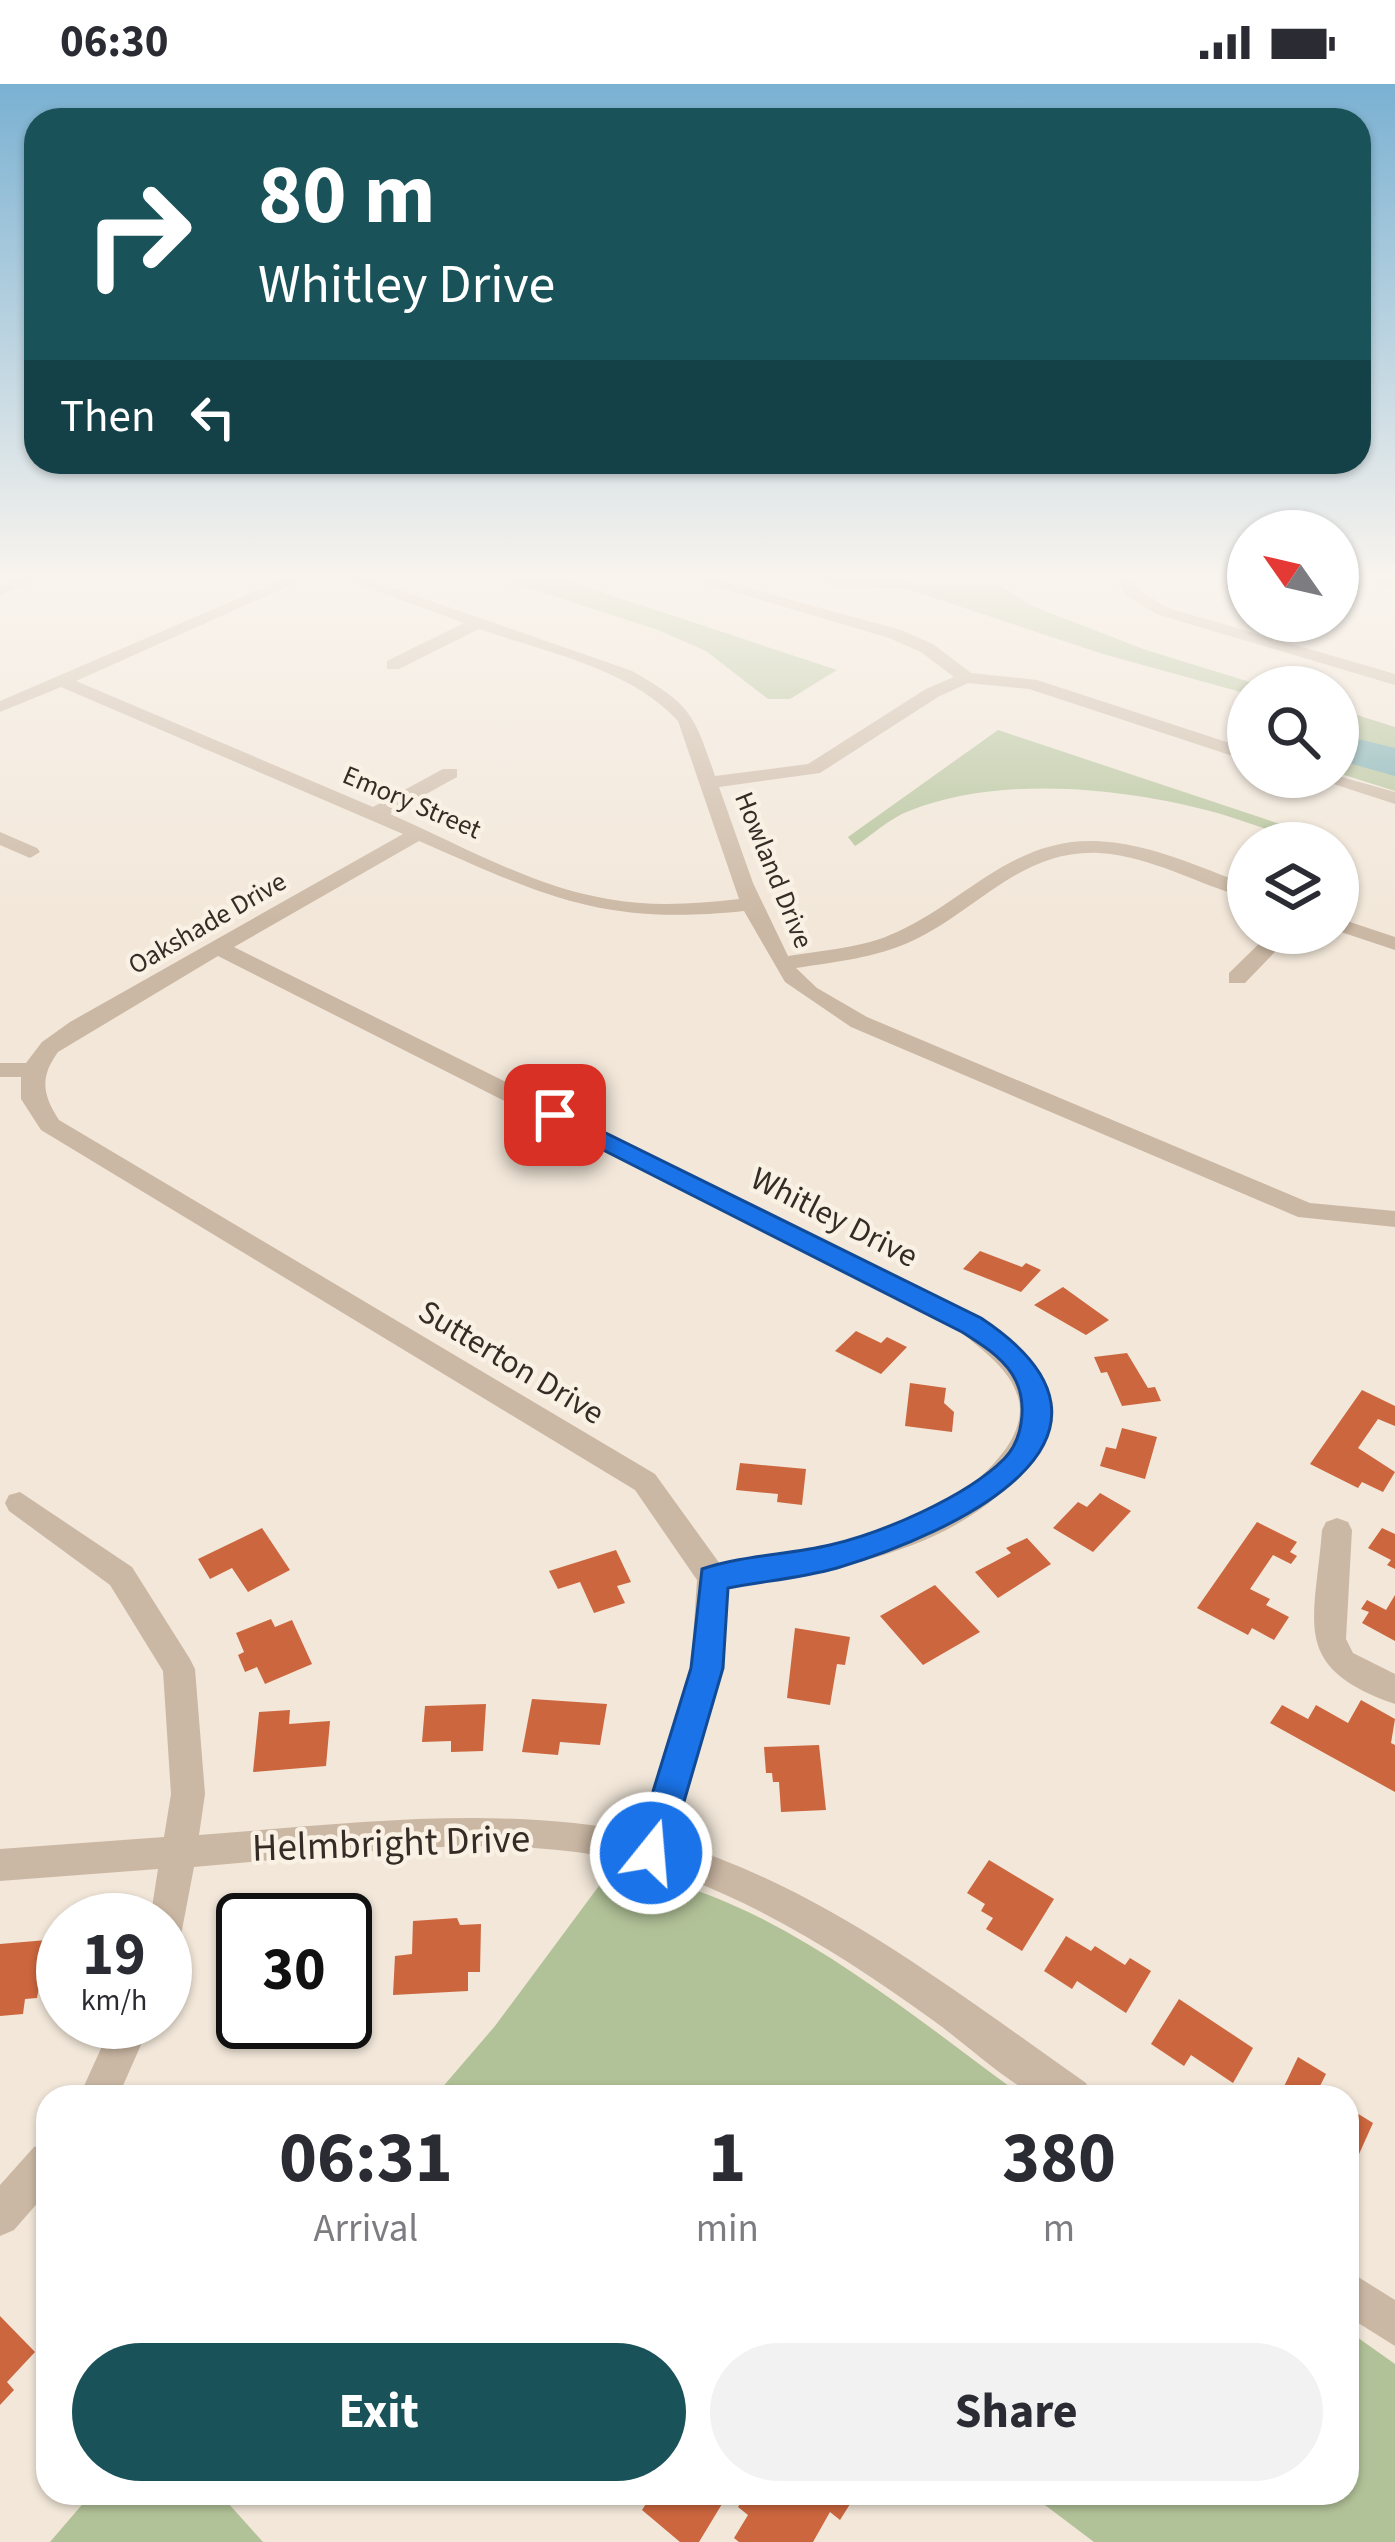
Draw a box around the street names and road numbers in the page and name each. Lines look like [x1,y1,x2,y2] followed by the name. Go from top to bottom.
[337,756,487,849] street label: Emory Street
[724,786,823,954] street label: Howland Drive
[121,862,294,985] street label: Oakshade Drive
[743,1155,926,1280] street label: Whitley Drive
[409,1288,613,1436] street label: Sutterton Drive
[251,1811,531,1877] street label: Helmbright Drive

